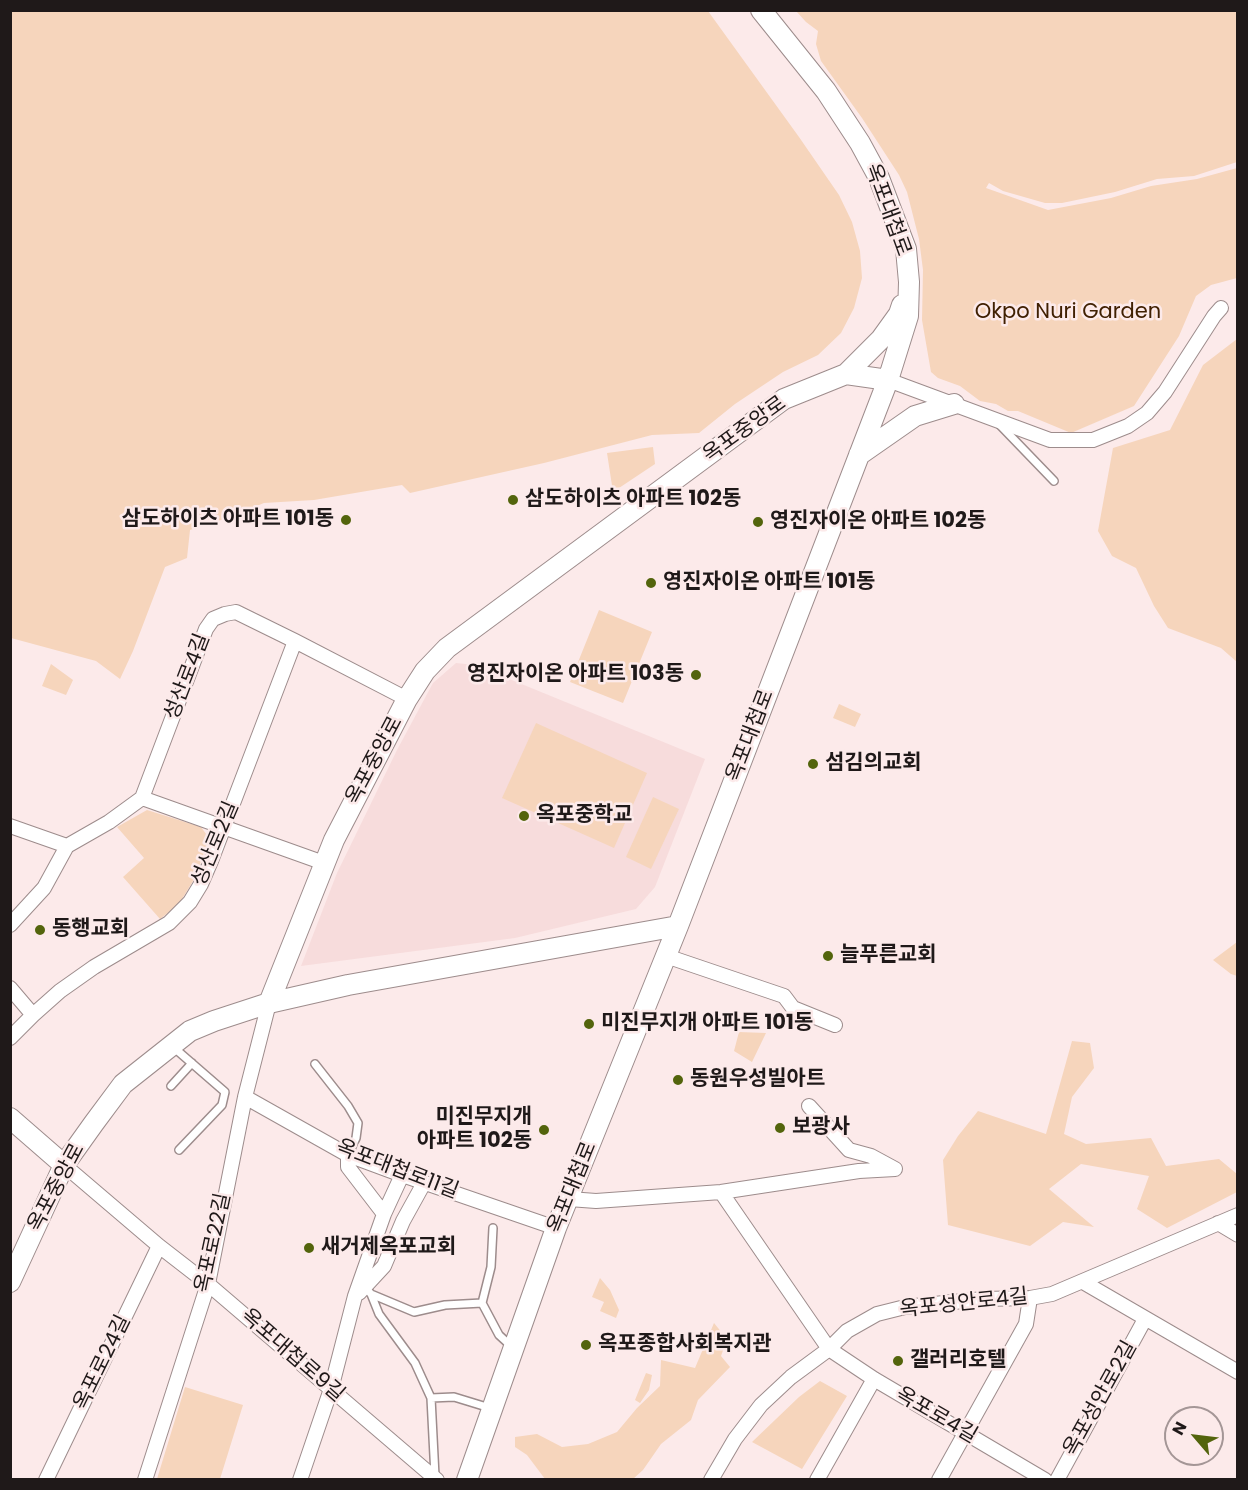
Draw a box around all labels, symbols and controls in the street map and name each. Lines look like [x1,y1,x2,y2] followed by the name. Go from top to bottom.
[859,160,915,260] street label: 옥포대첩로
[975,300,1161,326] park label: Okpo Nuri Garden
[699,391,791,469] street label: 옥포중앙로
[525,487,741,513] place label: 삼도하이츠 아파트 102동
[506,493,520,507] marker: 삼도하이츠 아파트 102동
[122,507,334,533] place label: 삼도하이츠 아파트 101동
[770,509,986,535] place label: 영진자이온 아파트 102동
[339,513,353,527] marker: 삼도하이츠 아파트 101동
[751,515,765,529] marker: 영진자이온 아파트 102동
[663,570,875,596] place label: 영진자이온 아파트 101동
[644,576,658,590] marker: 영진자이온 아파트 101동
[160,630,216,724] street label: 성산로4길
[467,662,684,688] place label: 영진자이온 아파트 103동
[689,668,703,682] marker: 영진자이온 아파트 103동
[722,686,780,786] street label: 옥포대첩로
[341,712,409,810] street label: 옥포중앙로
[825,751,922,777] place label: 섬김의교회
[806,757,820,771] marker: 섬김의교회
[187,798,245,890] street label: 성산로2길
[536,803,633,829] place label: 옥포중학교
[517,809,531,823] marker: 옥포중학교
[52,917,129,943] place label: 동행교회
[33,923,47,937] marker: 동행교회
[840,943,937,969] place label: 늘푸른교회
[821,949,835,963] marker: 늘푸른교회
[601,1011,813,1037] place label: 미진무지개 아파트 101동
[582,1017,596,1031] marker: 미진무지개 아파트 101동
[690,1067,825,1093] place label: 동원우성빌아트
[671,1073,685,1087] marker: 동원우성빌아트
[417,1105,532,1155] place label: 미진무지개 아파트 102동
[792,1115,850,1141] place label: 보광사
[773,1121,787,1135] marker: 보광사
[537,1123,551,1137] marker: 미진무지개 아파트 102동
[332,1135,462,1205] street label: 옥포대첩로11길
[543,1138,603,1238] street label: 옥포대첩로
[23,1139,91,1237] street label: 옥포중앙로
[191,1191,237,1295] street label: 옥포로22길
[321,1235,456,1261] place label: 새거제옥포교회
[302,1241,316,1255] marker: 새거제옥포교회
[898,1285,1030,1323] street label: 옥포성안로4길
[235,1304,349,1408] street label: 옥포대첩로9길
[69,1311,137,1415] street label: 옥포로24길
[598,1332,772,1358] place label: 옥포종합사회복지관
[1059,1337,1143,1461] street label: 옥포성안로2길
[579,1338,593,1352] marker: 옥포종합사회복지관
[910,1348,1007,1374] place label: 갤러리호텔
[891,1354,905,1368] marker: 갤러리호텔
[891,1382,981,1450] street label: 옥포로4길
[1164,1406,1224,1466] north arrow
[1166,1418,1192,1439] text: N

